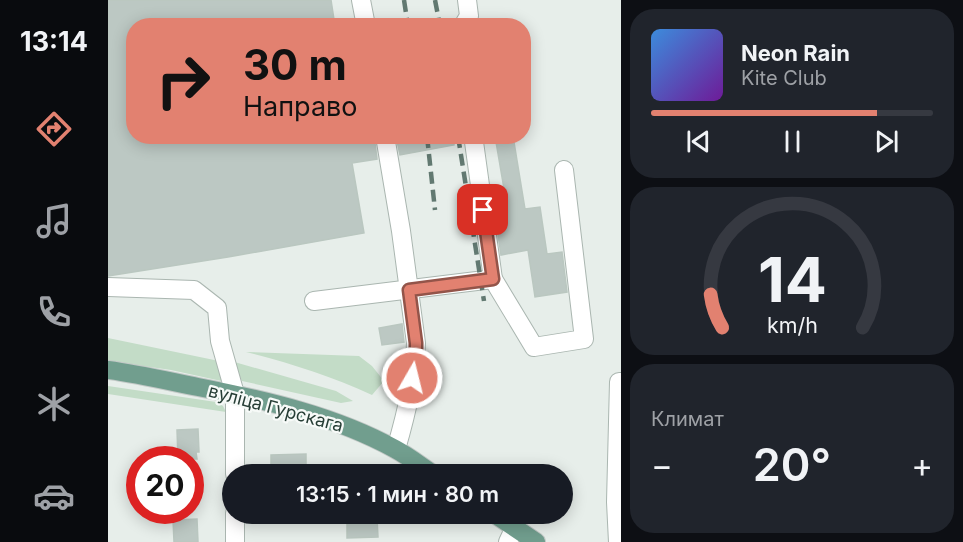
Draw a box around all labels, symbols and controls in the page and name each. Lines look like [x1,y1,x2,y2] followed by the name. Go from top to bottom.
[20,25,88,58] text: 13:14
[243,39,347,90] text: 30 m
[741,40,850,66] text: Neon Rain
[144,42,222,120] icon: right
[741,66,827,90] text: Kite Club
[243,90,358,123] text: Направо
[33,108,75,150] icon: directions
[682,125,715,158] icon: previous
[776,125,809,158] icon: pause
[870,125,903,158] icon: next
[457,184,508,235] pin
[466,193,499,226] icon: arrive
[33,200,75,242] icon: music
[757,242,827,317] text: 14
[33,291,75,333] icon: phone
[767,312,817,338] text: km/h
[380,346,444,410] position arrow
[206,380,346,436] street label: вуліца Гурскага
[33,383,75,425] icon: climate
[651,407,724,431] text: Климат
[753,437,831,492] text: 20°
[651,445,673,485] text: −
[911,445,933,485] text: +
[126,446,204,524] speed limit sign: 20
[33,475,75,517] icon: car
[296,481,499,507] text: 13:15 · 1 мин · 80 m

